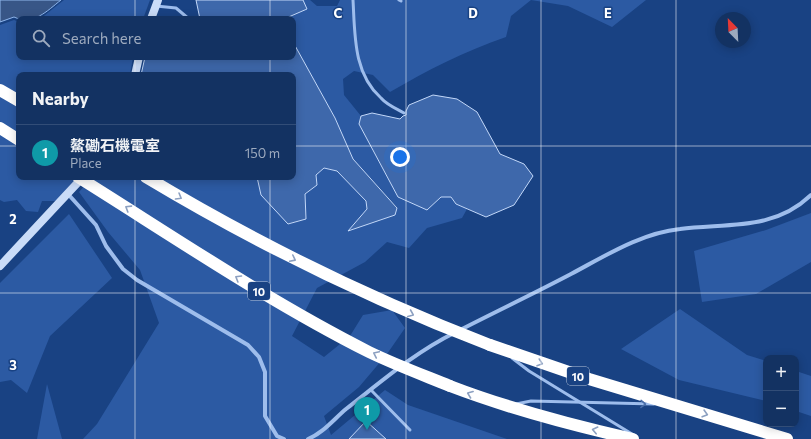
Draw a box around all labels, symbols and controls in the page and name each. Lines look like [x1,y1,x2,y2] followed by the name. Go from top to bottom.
[334,5,343,21] text: C
[468,5,478,21] text: D
[604,5,612,21] text: E
[715,12,751,48] north arrow
[16,16,296,60] search box
[30,27,52,49] icon: search
[62,29,141,47] text: Search here
[32,88,89,109] text: Nearby
[70,136,160,154] text: 鰲磡石機電室
[42,145,48,161] text: 1
[245,145,280,161] text: 150 m
[390,147,410,167] your location
[70,155,102,171] text: Place
[175,192,182,199] one-way arrow
[125,205,132,213] one-way arrow
[9,211,17,227] text: 2
[289,254,296,262] one-way arrow
[235,275,242,282] one-way arrow
[248,282,270,300] road number: 10
[407,309,414,317] one-way arrow
[372,351,379,359] one-way arrow
[763,355,799,427] map controls
[763,355,799,391] button: +
[9,357,17,373] text: 3
[536,358,543,367] one-way arrow
[567,367,589,385] road number: 10
[466,390,473,398] one-way arrow
[763,391,799,427] button: −
[354,397,380,430] pin: 1
[640,399,646,408] one-way arrow
[702,409,709,418] one-way arrow
[591,427,598,435] one-way arrow

